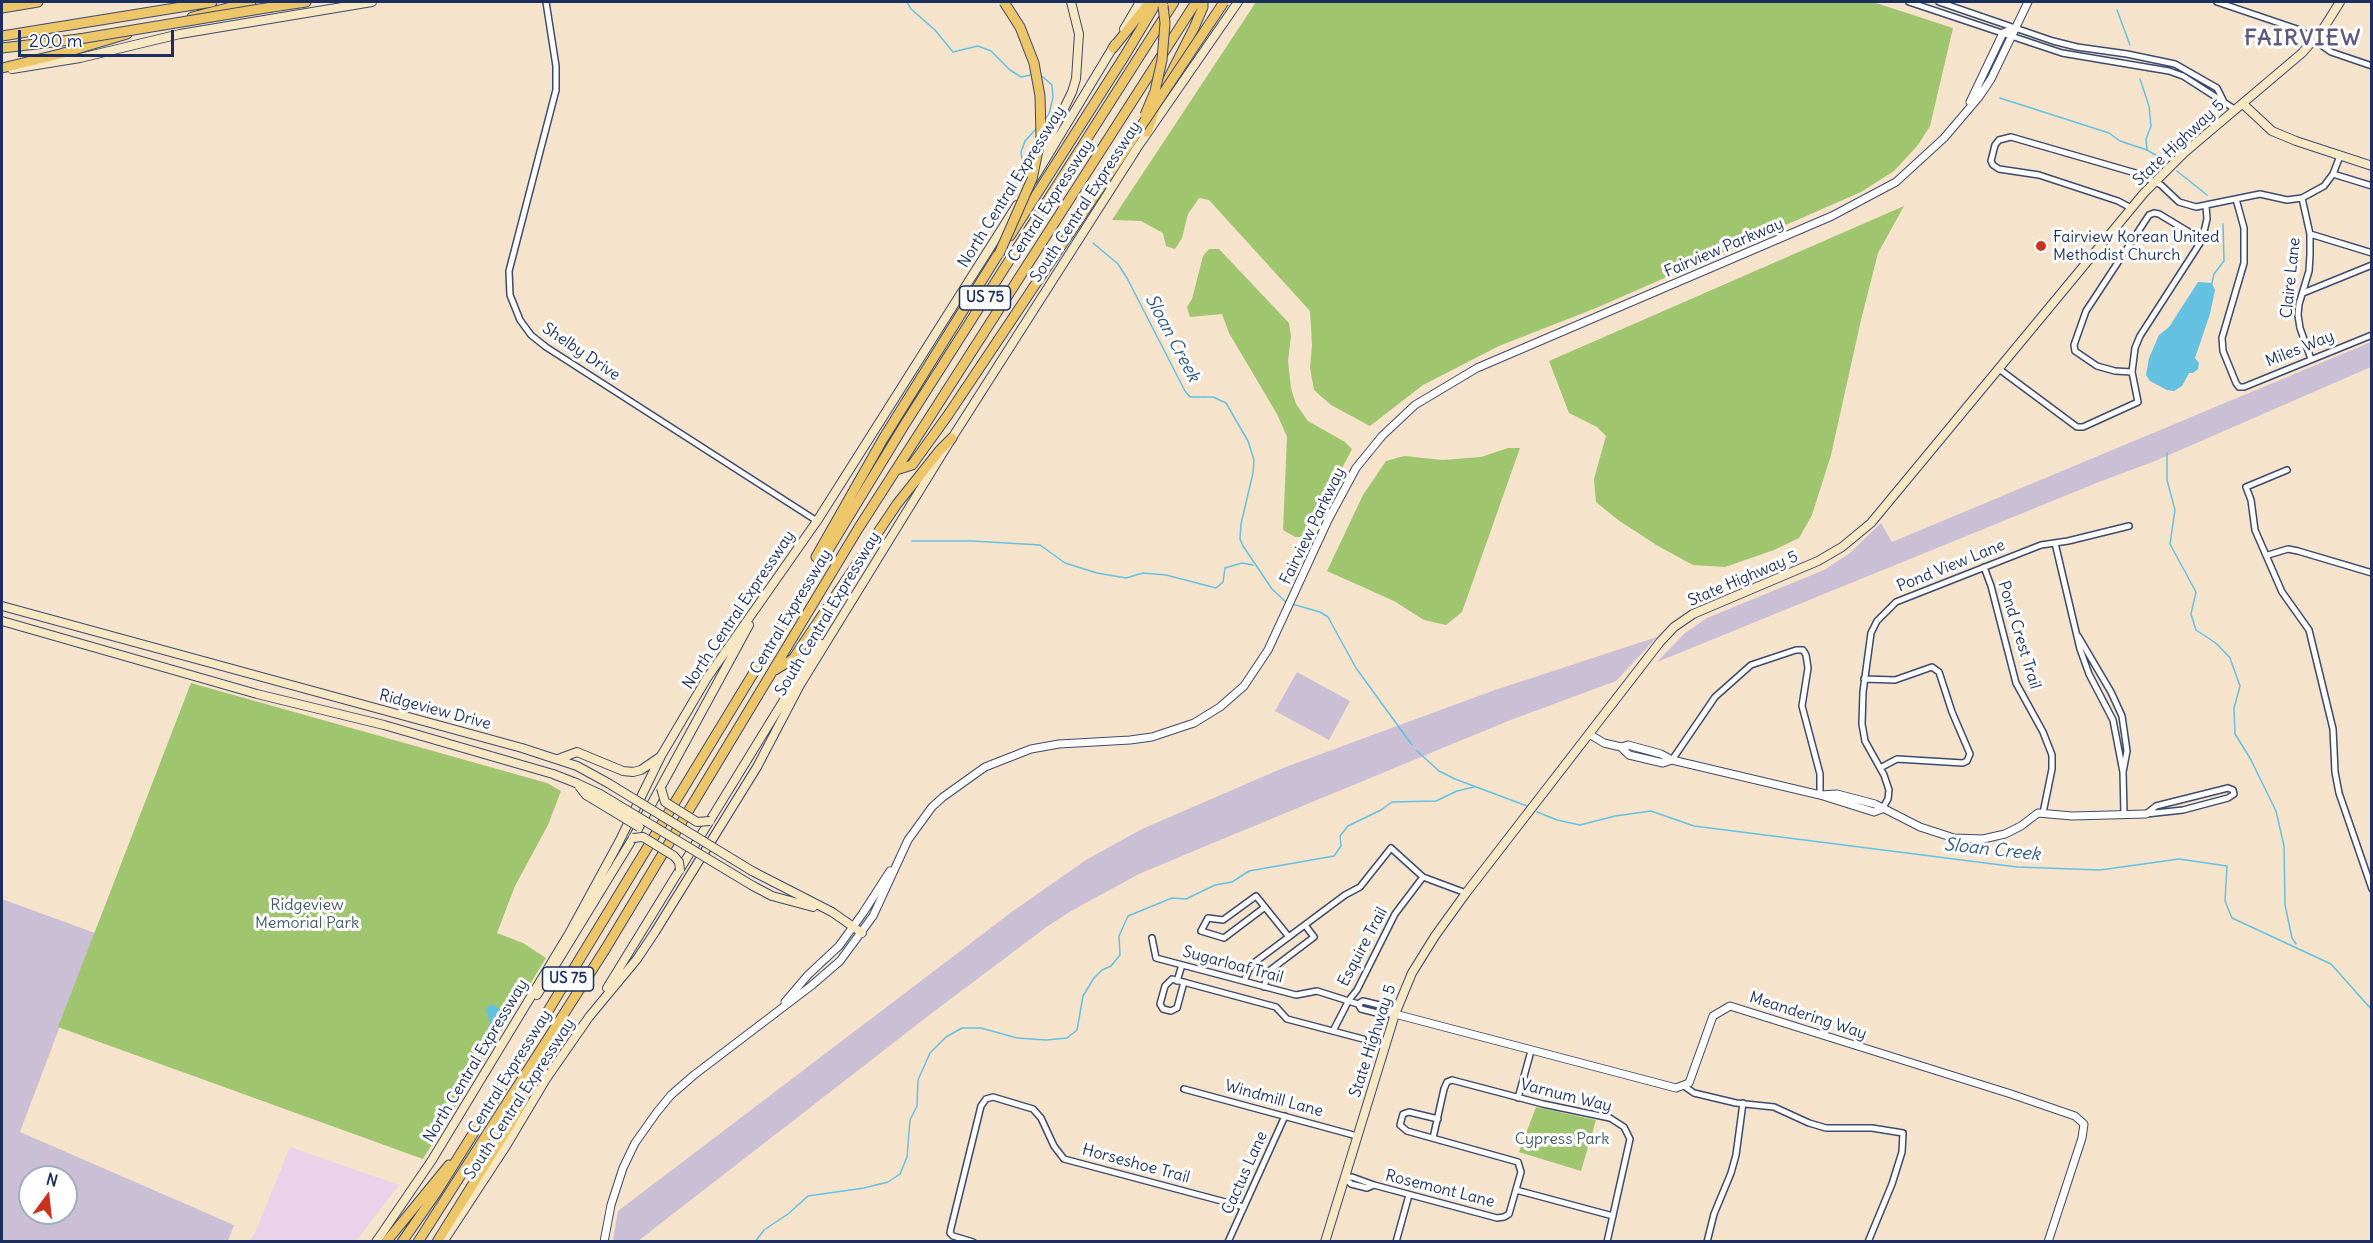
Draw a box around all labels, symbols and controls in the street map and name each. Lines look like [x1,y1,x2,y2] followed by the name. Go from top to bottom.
[21,18,177,56] scale bar
[2244,26,2362,52] district label: FAIRVIEW
[29,29,83,52] text: 200 m
[2129,96,2229,190] street label: State Highway 5
[954,103,1070,271] street label: North Central Expressway
[1027,118,1145,286] street label: South Central Expressway
[1004,136,1098,266] street label: Central Expressway
[1661,214,1787,282] street label: Fairview Parkway
[2053,227,2219,265] place label: Fairview Korean United Methodist Church
[2277,237,2305,319] street label: Claire Lane
[2034,239,2048,253] marker: Fairview Korean United Methodist Church
[960,286,1010,310] road number: US 75
[1140,290,1204,386] water label: Sloan Creek
[538,319,624,385] street label: Shelby Drive
[2263,327,2337,371] street label: Miles Way
[1276,464,1350,588] street label: Fairview Parkway
[679,527,799,693] street label: North Central Expressway
[771,528,885,700] street label: South Central Expressway
[1894,536,2008,596] street label: Pond View Lane
[746,546,836,678] street label: Central Expressway
[1685,547,1801,611] street label: State Highway 5
[1993,579,2045,691] street label: Pond Crest Trail
[377,686,493,734] street label: Ridgeview Drive
[1943,834,2041,866] water label: Sloan Creek
[255,895,359,933] park label: Ridgeview Memorial Park
[1334,904,1392,990] street label: Esquire Trail
[1181,942,1285,988] street label: Sugarloaf Trail
[542,967,594,991] road number: US 75
[420,976,532,1146] street label: North Central Expressway
[1346,982,1400,1100] street label: State Highway 5
[1747,988,1869,1044] street label: Meandering Way
[464,1007,556,1137] street label: Central Expressway
[461,1015,579,1183] street label: South Central Expressway
[1518,1075,1614,1117] street label: Varnum Way
[1223,1077,1325,1121] street label: Windmill Lane
[1218,1128,1272,1218] street label: Cactus Lane
[1515,1129,1609,1149] park label: Cypress Park
[1080,1140,1192,1188] street label: Horseshoe Trail
[18,1165,78,1225] north arrow
[1383,1166,1497,1212] street label: Rosemont Lane
[44,1168,60,1191] text: N

